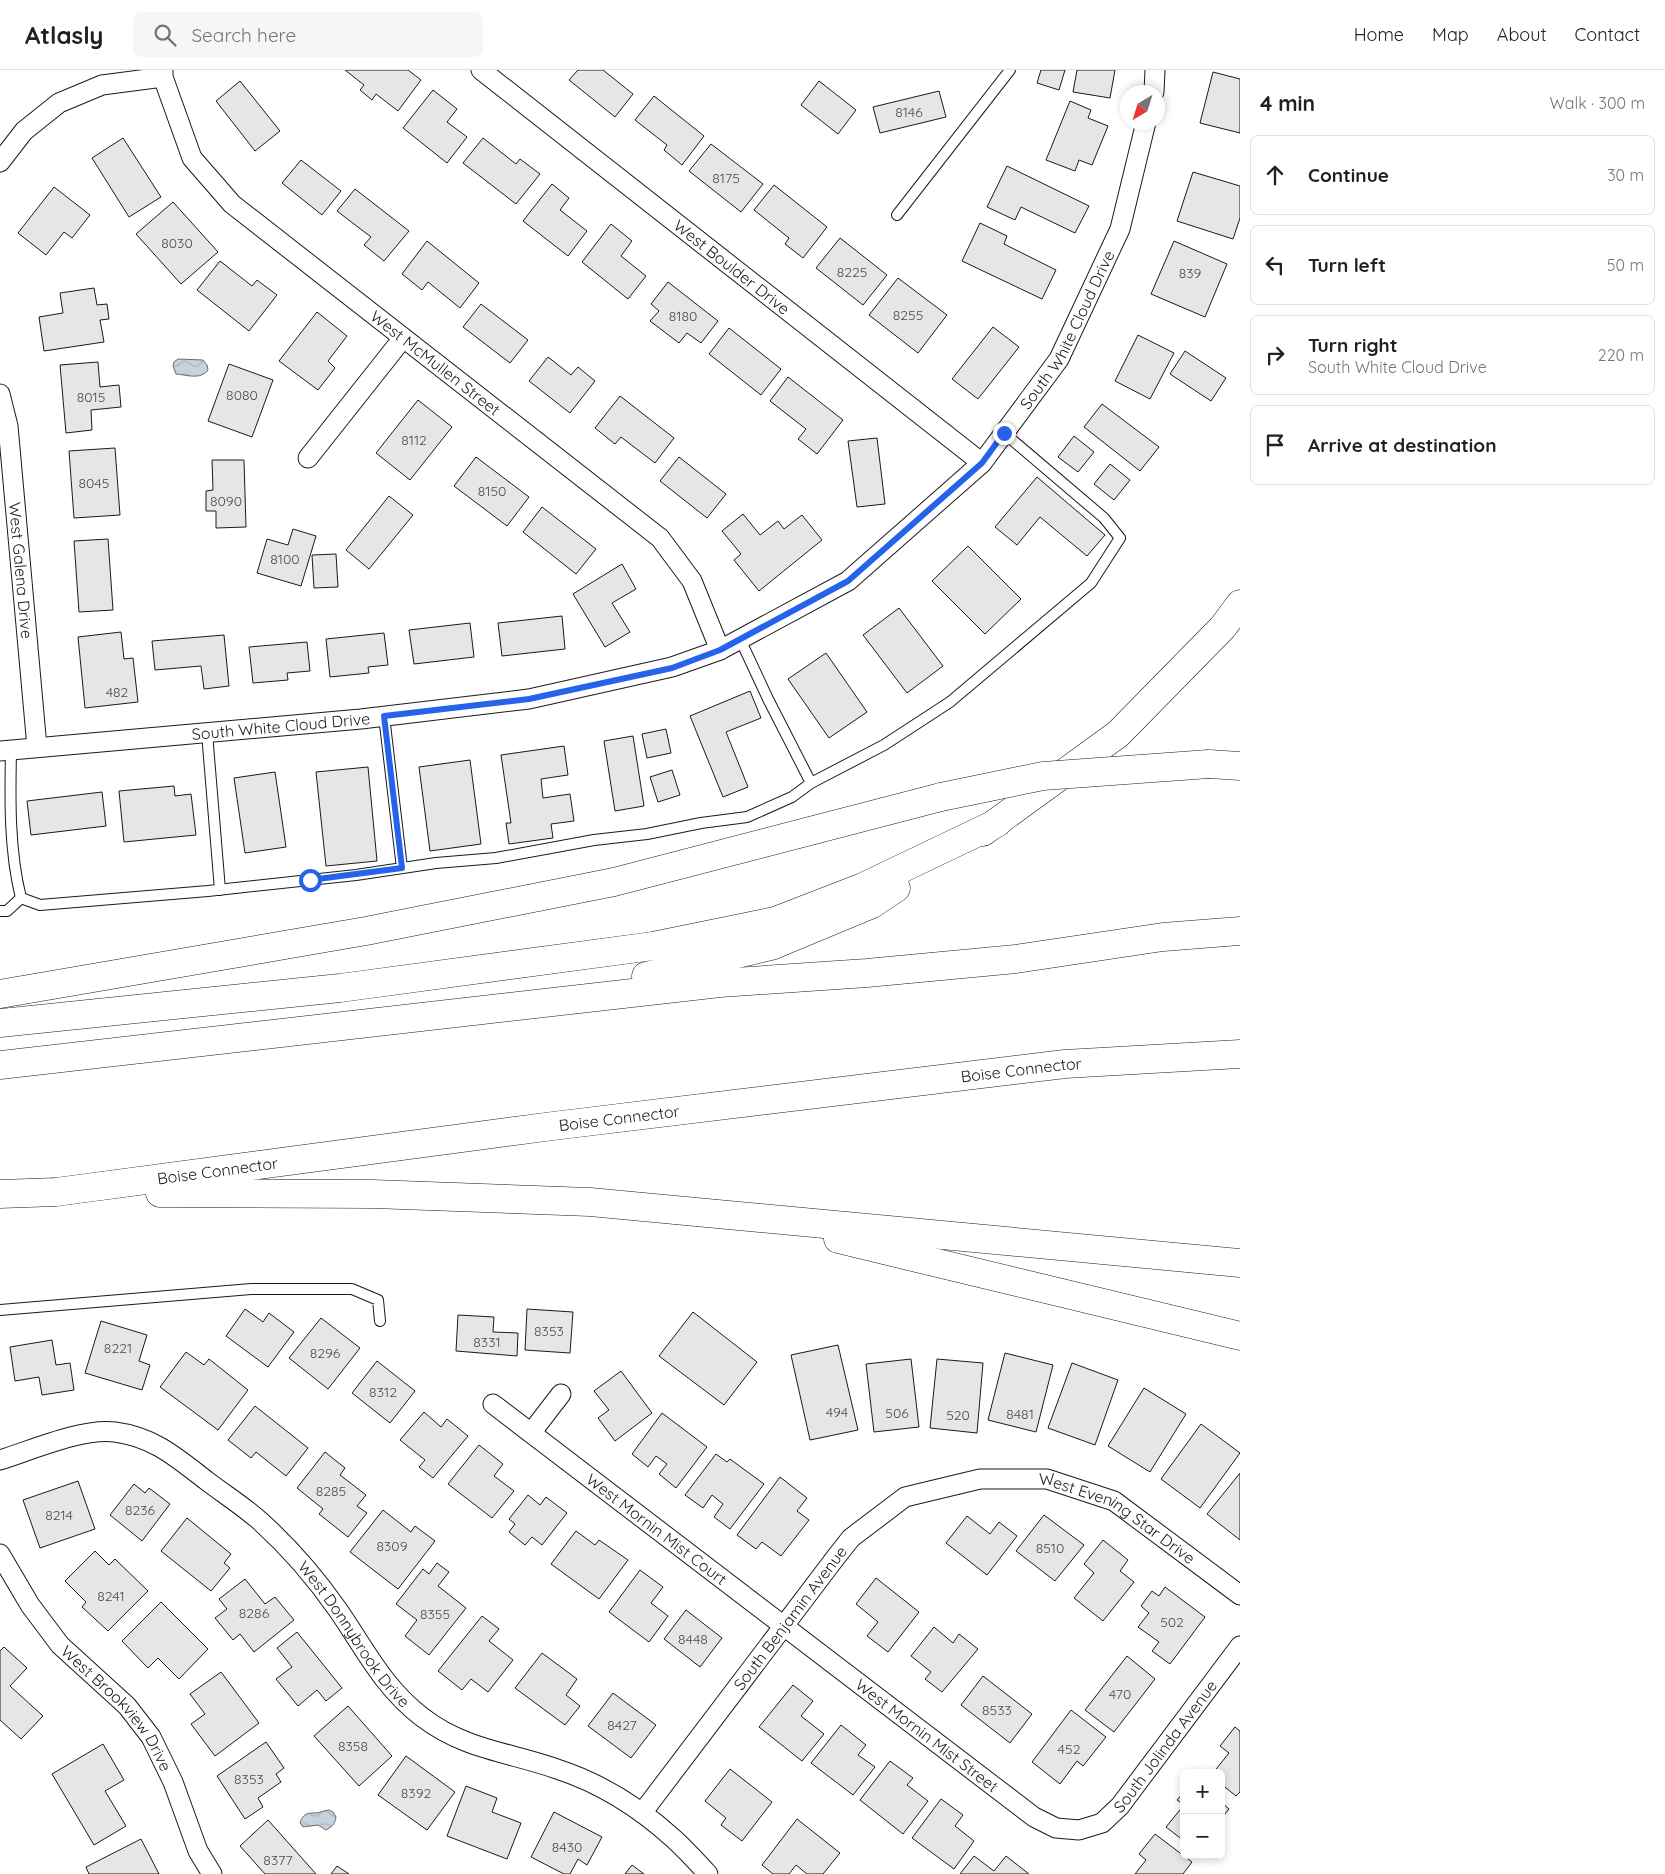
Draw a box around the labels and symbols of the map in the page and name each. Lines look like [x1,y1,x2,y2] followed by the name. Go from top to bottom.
[1120,85,1165,130] north arrow
[895,103,923,121] house number: 8146
[712,169,740,187] house number: 8175
[670,215,794,319] street label: West Boulder Drive
[161,234,193,252] house number: 8030
[1015,247,1119,413] street label: South White Cloud Drive
[837,263,867,281] house number: 8225
[1179,264,1202,282] house number: 839
[367,306,504,420] street label: West McMullen Street
[893,306,923,324] house number: 8255
[669,307,697,325] house number: 8180
[226,386,258,404] house number: 8080
[77,388,105,406] house number: 8015
[993,422,1016,445] route end
[401,431,427,449] house number: 8112
[78,474,110,492] house number: 8045
[478,482,506,500] house number: 8150
[210,492,242,510] house number: 8090
[5,501,37,640] street label: West Galena Drive
[270,550,300,568] house number: 8100
[106,683,129,701] house number: 482
[191,708,371,744] street label: South White Cloud Drive
[299,869,322,892] route start
[960,1053,1082,1087] street label: Boise Connector
[558,1101,681,1135] street label: Boise Connector
[156,1153,279,1188] street label: Boise Connector
[534,1322,564,1340] house number: 8353
[473,1333,501,1351] house number: 8331
[104,1339,132,1357] house number: 8221
[310,1344,341,1362] house number: 8296
[369,1383,397,1401] house number: 8312
[826,1403,848,1421] house number: 494
[885,1404,909,1422] house number: 506
[1006,1405,1034,1423] house number: 8481
[946,1406,970,1424] house number: 520
[582,1469,731,1589] street label: West Mornin Mist Court
[1039,1469,1199,1568] street label: West Evening Star Drive
[316,1482,346,1500] house number: 8285
[125,1501,156,1519] house number: 8236
[45,1506,73,1524] house number: 8214
[376,1537,408,1555] house number: 8309
[1036,1539,1064,1557] house number: 8510
[729,1542,851,1694] street label: South Benjamin Avenue
[294,1557,414,1712] street label: West Donnybrook Drive
[97,1587,125,1605] house number: 8241
[239,1604,270,1622] house number: 8286
[420,1605,450,1623] house number: 8355
[1160,1613,1184,1631] house number: 502
[678,1630,708,1648] house number: 8448
[57,1641,176,1775] street label: West Brookview Drive
[851,1674,1003,1796] street label: West Mornin Mist Street
[1109,1676,1221,1817] street label: South Jolinda Avenue
[1109,1685,1131,1703] house number: 470
[982,1701,1012,1719] house number: 8533
[607,1716,637,1734] house number: 8427
[338,1737,368,1755] house number: 8358
[1058,1740,1081,1758] house number: 452
[234,1770,264,1788] house number: 8353
[401,1784,431,1802] house number: 8392
[552,1838,582,1856] house number: 8430
[263,1851,293,1869] house number: 8377

